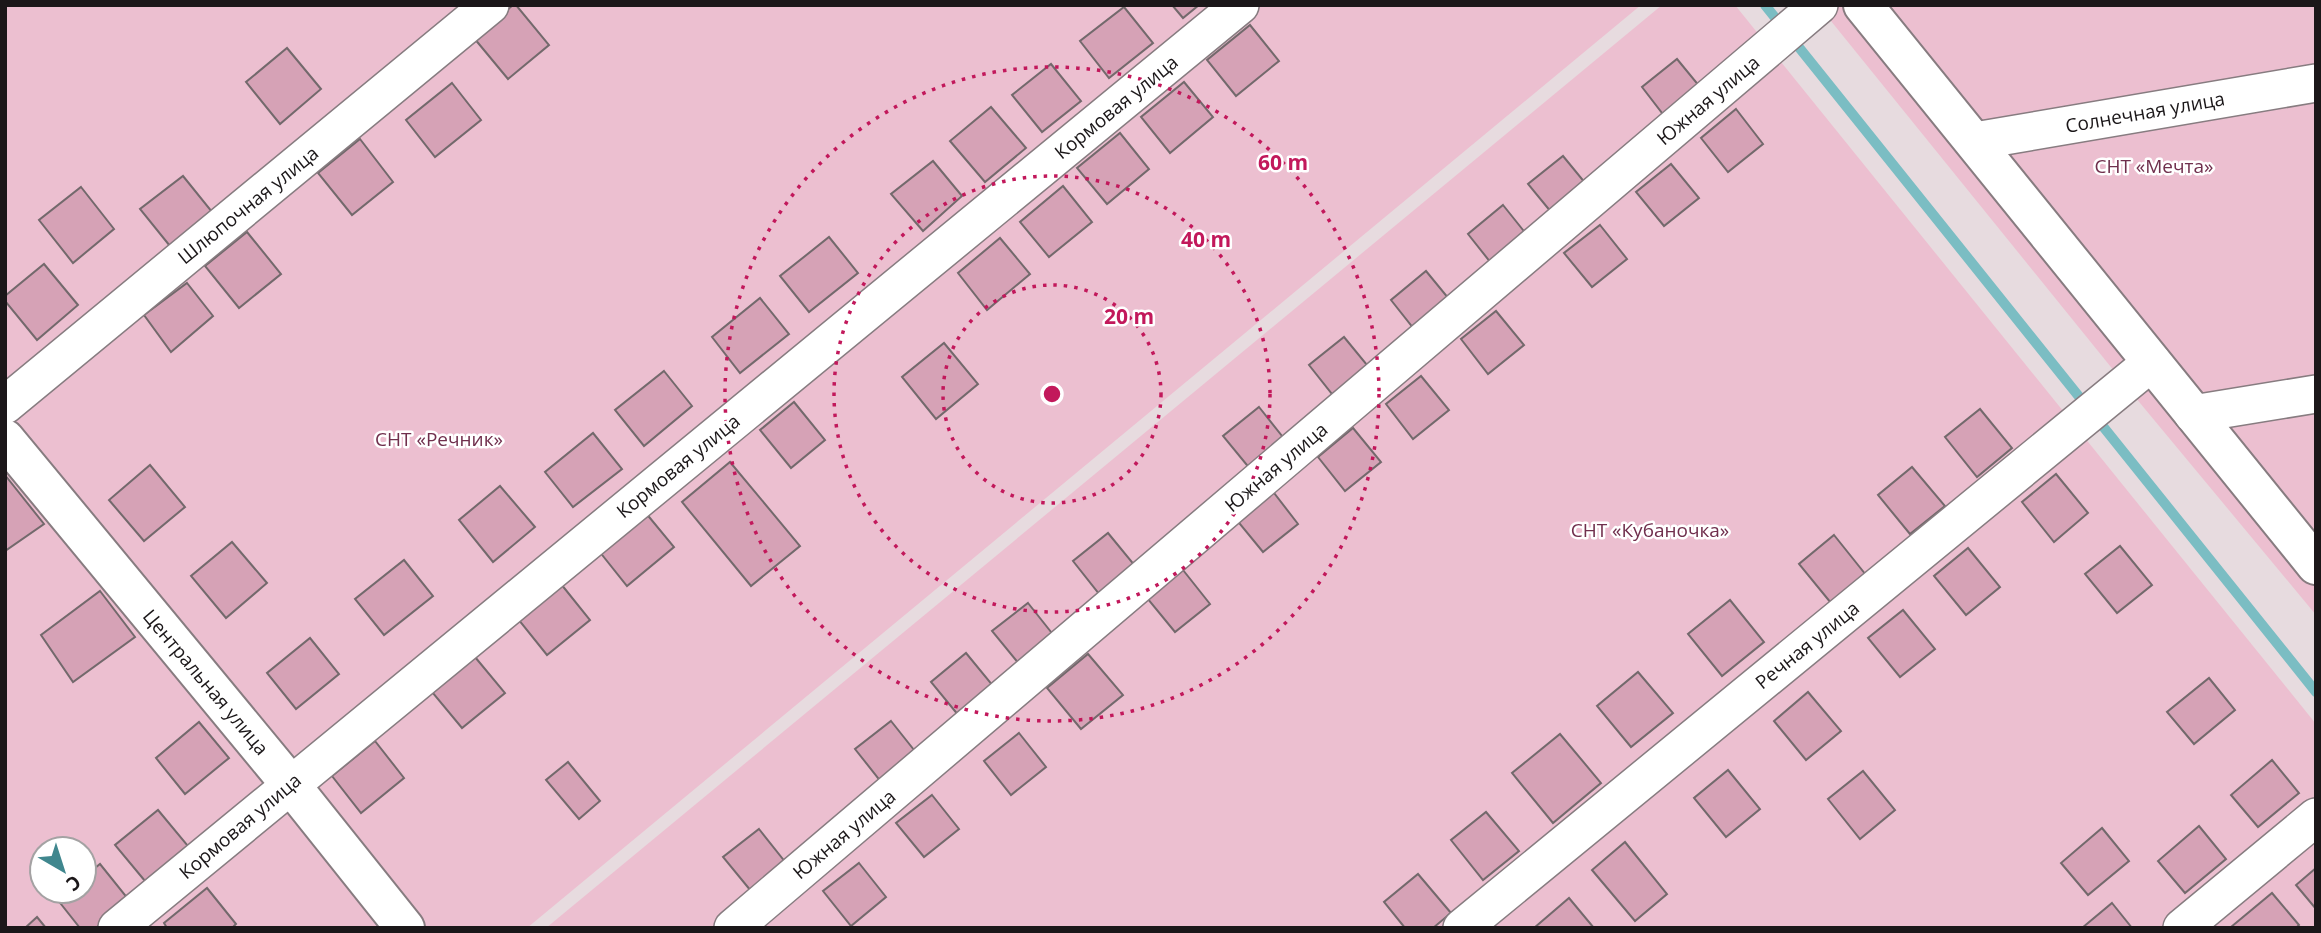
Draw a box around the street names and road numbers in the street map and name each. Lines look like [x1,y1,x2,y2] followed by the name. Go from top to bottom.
[1049,49,1183,165] street label: Кормовая улица
[1651,49,1765,151] street label: Южная улица
[2063,85,2227,139] street label: Солнечная улица
[172,140,324,270] street label: Шлюпочная улица
[611,408,745,524] street label: Кормовая улица
[1219,416,1333,518] street label: Южная улица
[1750,595,1864,695] street label: Речная улица
[137,604,275,760] street label: Центральная улица
[173,767,307,885] street label: Кормовая улица
[787,783,901,885] street label: Южная улица

